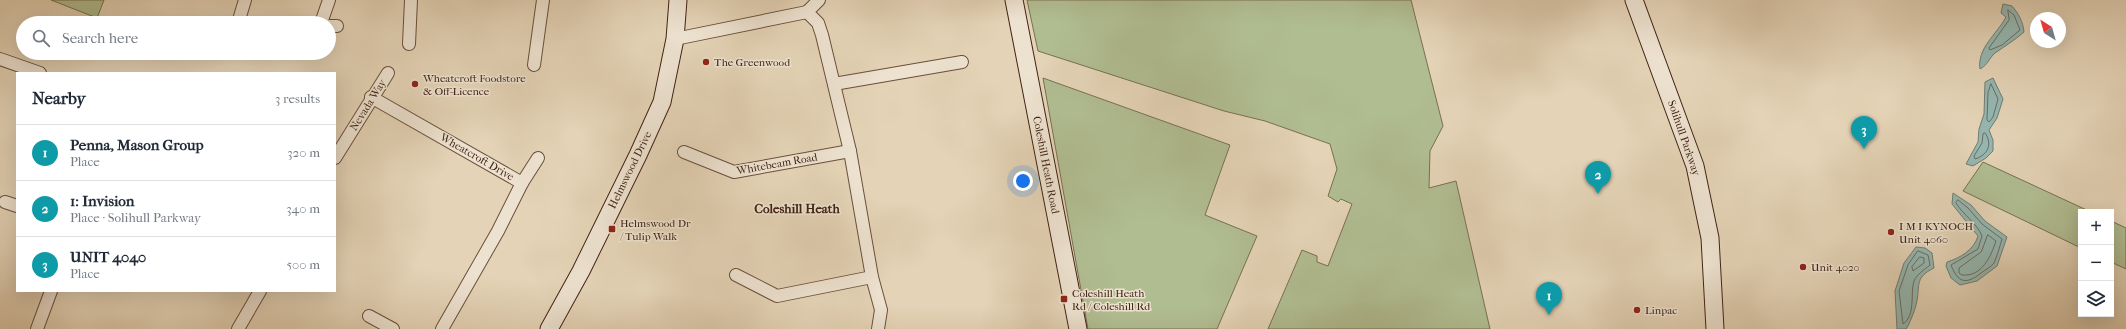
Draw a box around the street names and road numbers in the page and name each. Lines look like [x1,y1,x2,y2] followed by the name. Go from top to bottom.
[347,76,390,133] street label: Nevada Way
[1665,99,1703,178] street label: Solihull Parkway
[1030,115,1062,216] street label: Coleshill Heath Road
[606,129,655,211] street label: Helmswood Drive
[437,130,517,184] street label: Wheatcroft Drive
[735,150,819,178] street label: Whitebeam Road

